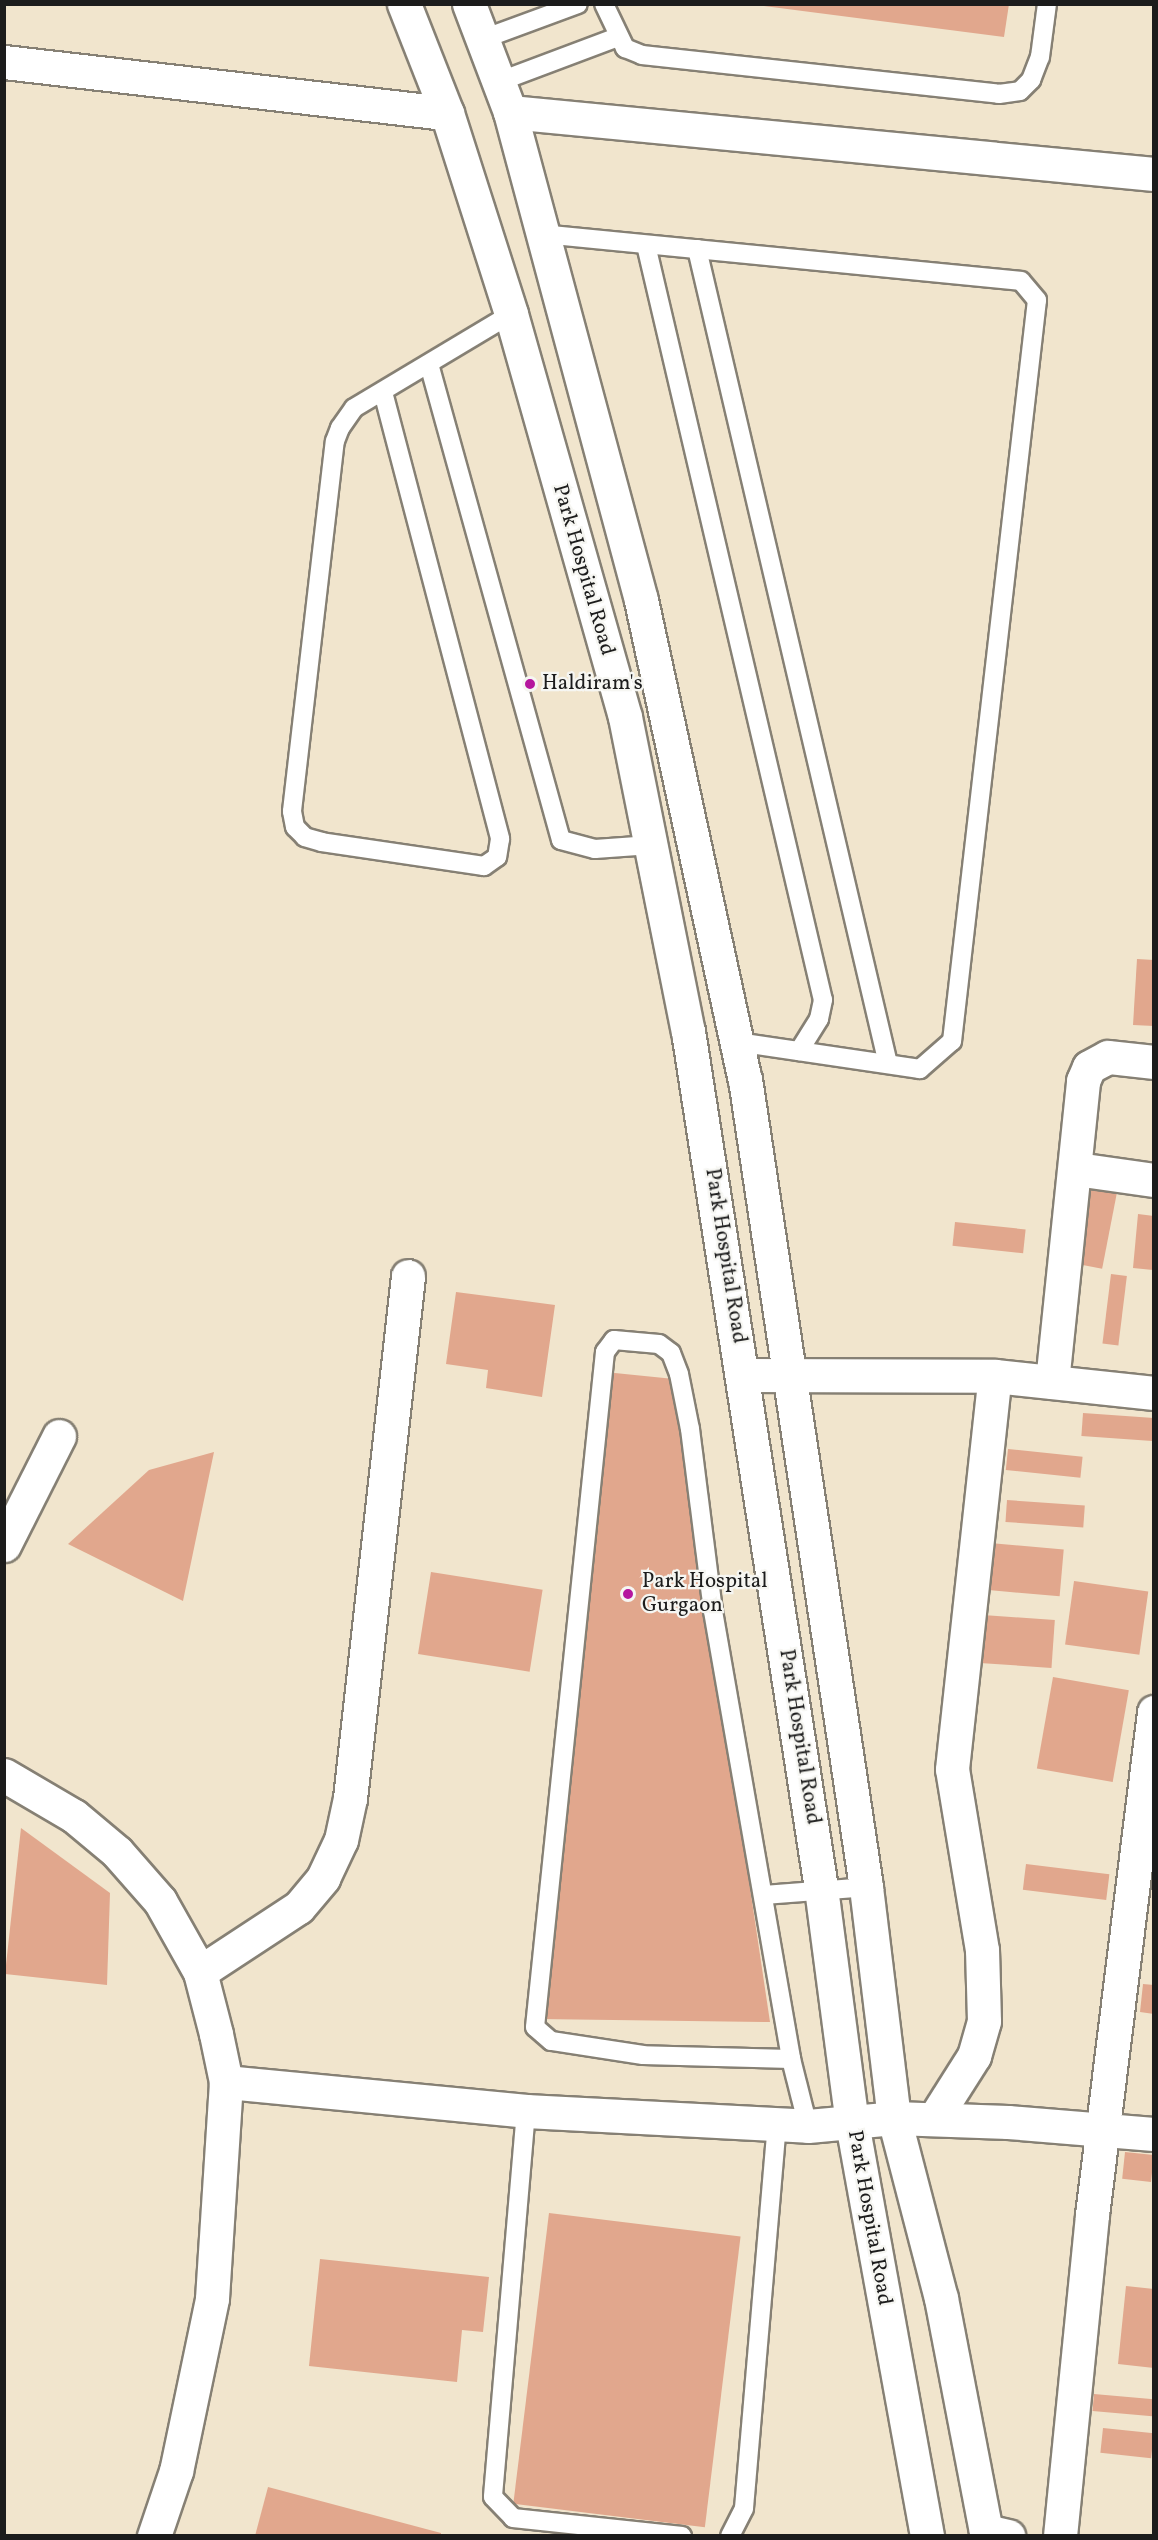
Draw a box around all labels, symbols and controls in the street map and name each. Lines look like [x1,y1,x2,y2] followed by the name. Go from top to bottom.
[546,481,620,659] street label: Park Hospital Road
[542,671,643,697] place label: Haldiram's
[523,677,537,691] marker: Haldiram's
[699,1167,751,1345] street label: Park Hospital Road
[642,1569,768,1619] place label: Park Hospital Gurgaon
[619,1585,637,1603] marker: Park Hospital Gurgaon
[773,1648,825,1826] street label: Park Hospital Road
[841,2129,897,2307] street label: Park Hospital Road

